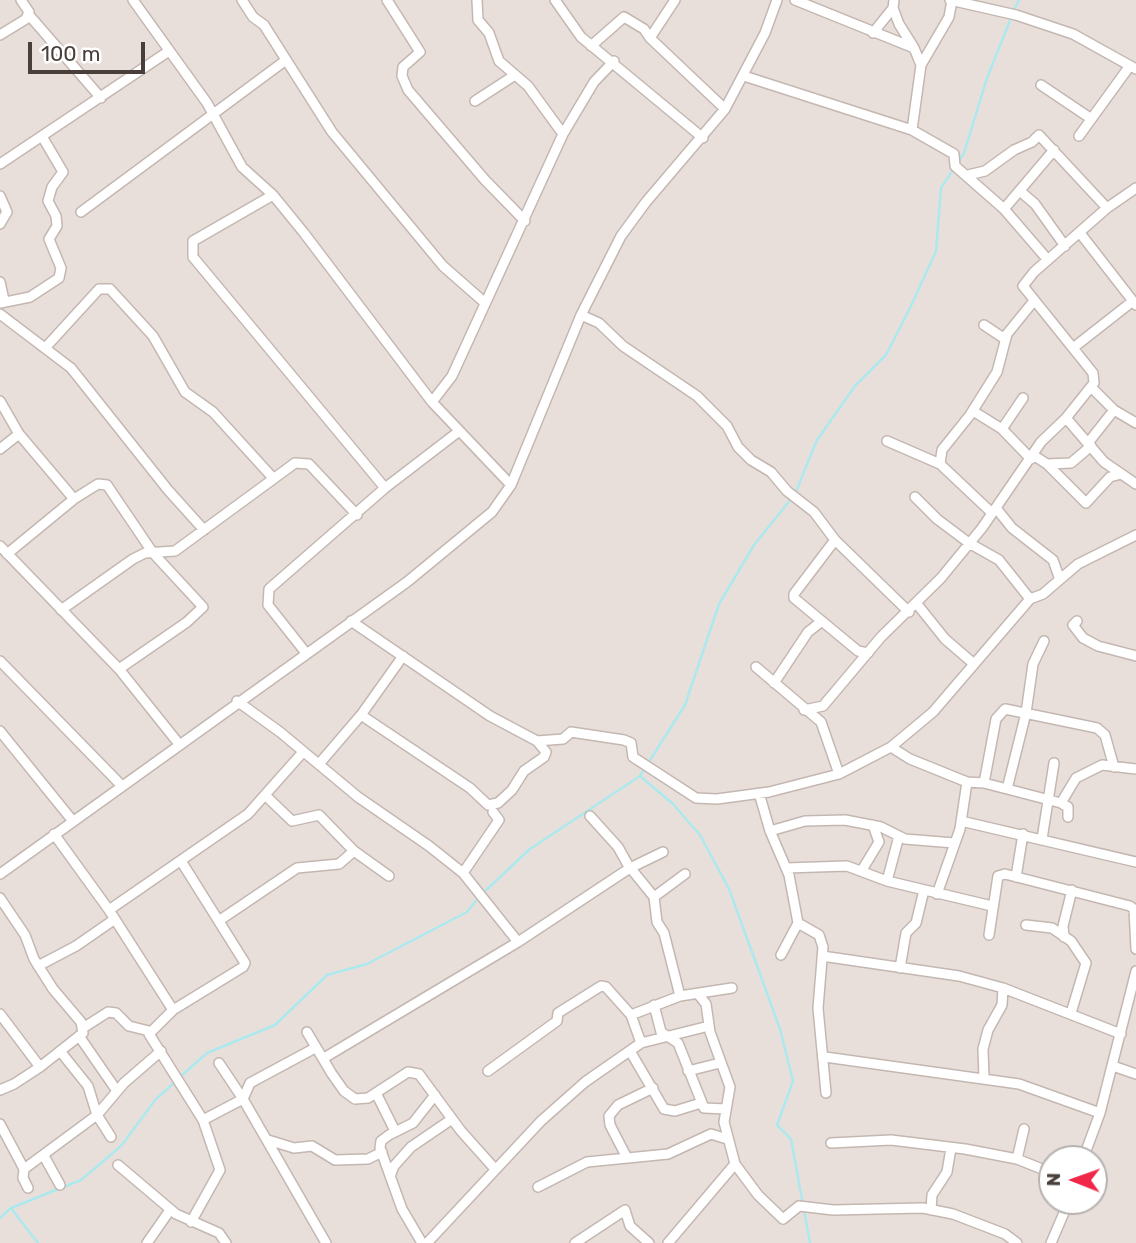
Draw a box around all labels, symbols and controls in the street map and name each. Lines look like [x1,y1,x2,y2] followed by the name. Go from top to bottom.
[32,28,149,72] scale bar
[41,41,100,66] text: 100 m
[1038,1145,1108,1215] north arrow
[1042,1173,1065,1187] text: N

